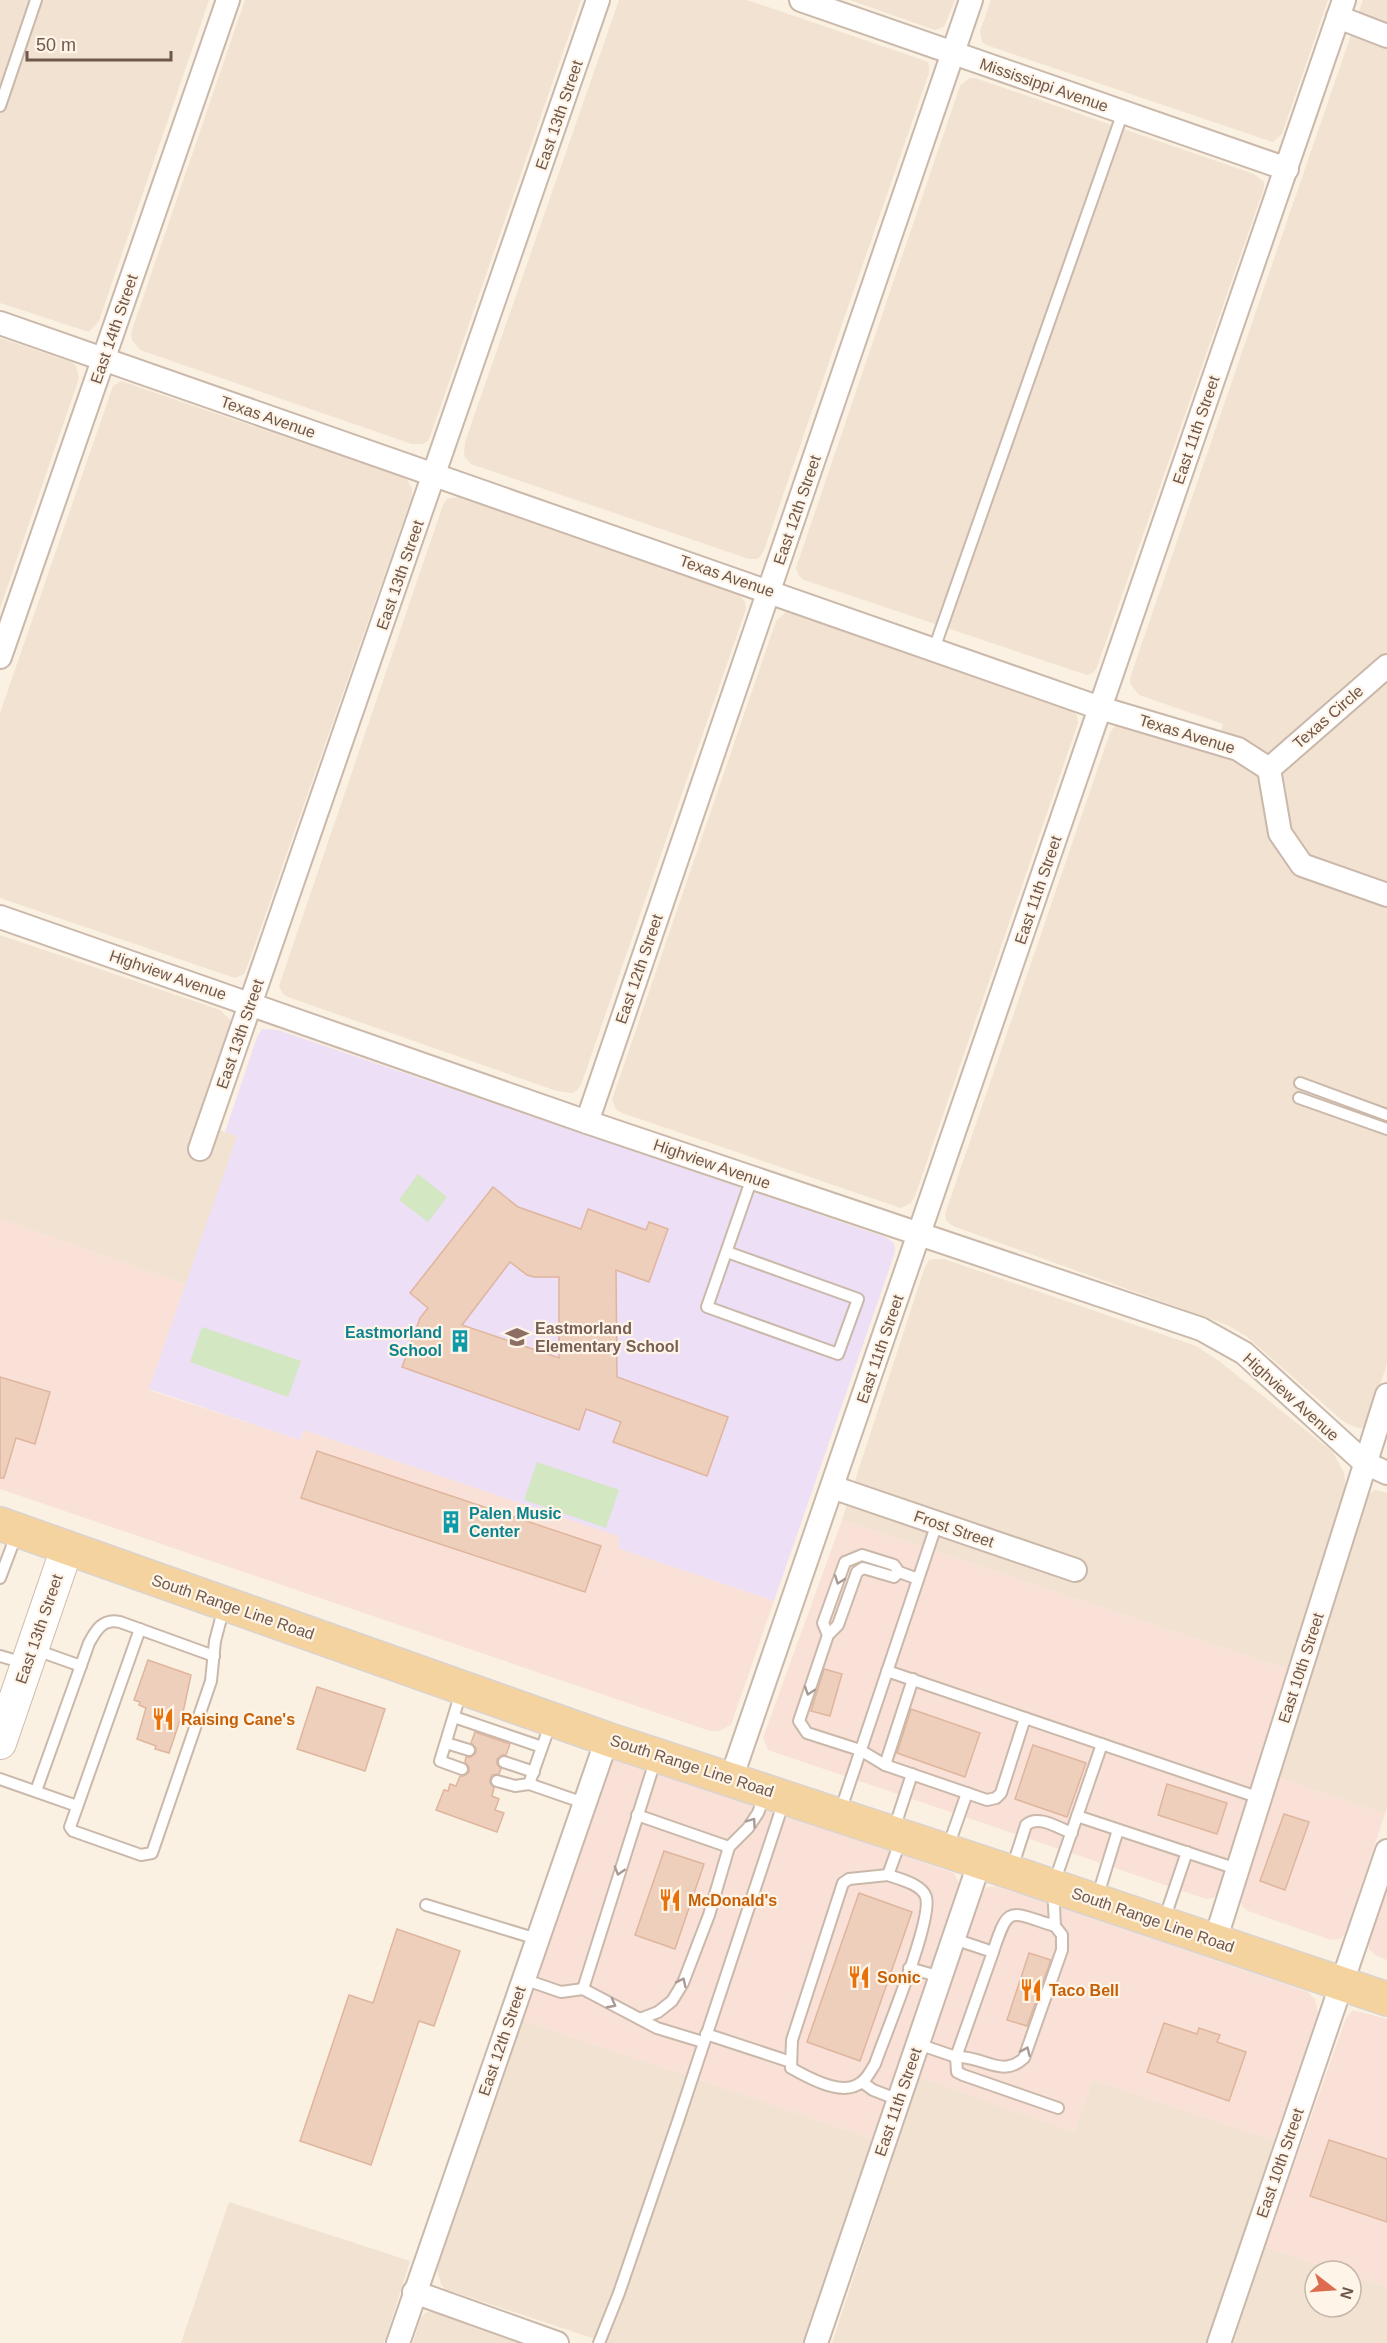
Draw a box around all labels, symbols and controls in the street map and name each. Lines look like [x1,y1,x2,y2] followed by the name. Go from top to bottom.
[27,24,171,62] scale bar
[36,35,76,55] text: 50 m
[977,55,1111,115] street label: Mississippi Avenue
[532,57,586,172] street label: East 13th Street
[87,271,141,386] street label: East 14th Street
[1169,373,1223,486] street label: East 11th Street
[218,393,318,441] street label: Texas Avenue
[770,452,824,567] street label: East 12th Street
[373,517,427,632] street label: East 13th Street
[677,552,777,600] street label: Texas Avenue
[1290,682,1367,752] street label: Texas Circle
[1137,711,1237,757] street label: Texas Avenue
[1011,833,1065,946] street label: East 11th Street
[612,911,666,1026] street label: East 12th Street
[107,947,229,1003] street label: Highview Avenue
[213,976,267,1091] street label: East 13th Street
[651,1136,773,1192] street label: Highview Avenue
[853,1292,907,1405] street label: East 11th Street
[535,1320,679,1355] place label: Eastmorland Elementary School
[345,1324,442,1359] place label: Eastmorland School
[504,1324,530,1350] school or university icon: Eastmorland Elementary School
[447,1328,473,1354] building icon: Eastmorland School
[1240,1350,1342,1444] street label: Highview Avenue
[469,1505,562,1540] place label: Palen Music Center
[912,1507,997,1551] street label: Frost Street
[438,1509,464,1535] building icon: Palen Music Center
[12,1571,66,1686] street label: East 13th Street
[149,1571,317,1643] street label: South Range Line Road
[833,1574,846,1585] one-way arrow
[1275,1610,1327,1725] street label: East 10th Street
[804,1685,817,1696] one-way arrow
[150,1706,176,1732] restaurant icon: Raising Cane's
[181,1711,295,1728] place label: Raising Cane's
[608,1732,776,1800] street label: South Range Line Road
[745,1817,756,1828] one-way arrow
[614,1865,626,1876] one-way arrow
[1069,1884,1237,1956] street label: South Range Line Road
[657,1887,683,1913] restaurant icon: McDonald's
[688,1892,777,1909] place label: McDonald's
[846,1964,872,1990] restaurant icon: Sonic
[877,1969,921,1986] place label: Sonic
[675,1977,686,1988] one-way arrow
[1018,1977,1044,2003] restaurant icon: Taco Bell
[1049,1982,1119,1999] place label: Taco Bell
[475,1983,529,2098] street label: East 12th Street
[605,1997,616,2008] one-way arrow
[871,2045,925,2158] street label: East 11th Street
[1019,2046,1031,2057] one-way arrow
[1253,2105,1307,2220] street label: East 10th Street
[1303,2259,1363,2319] north arrow
[1337,2285,1357,2301] text: N

